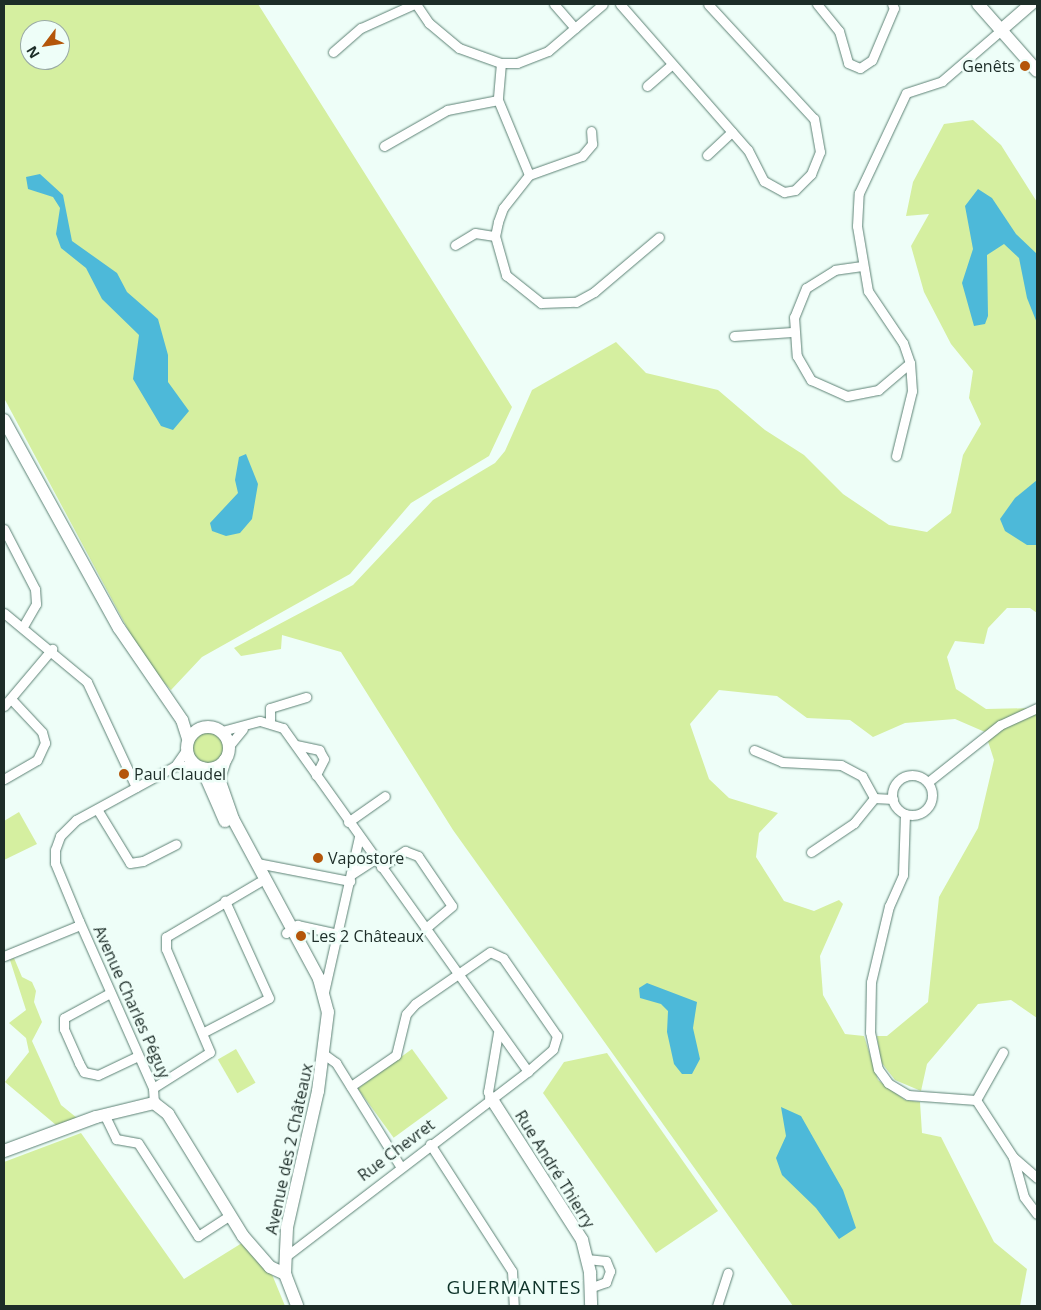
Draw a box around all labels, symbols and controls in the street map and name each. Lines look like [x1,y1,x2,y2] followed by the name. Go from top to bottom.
[20,20,70,70] north arrow
[21,43,44,62] text: N
[962,56,1015,76] place label: Genêts
[1019,60,1031,72] marker: Genêts
[134,764,226,784] place label: Paul Claudel
[118,768,130,780] marker: Paul Claudel
[328,848,404,868] place label: Vapostore
[312,852,324,864] marker: Vapostore
[90,923,174,1081] street label: Avenue Charles Péguy
[311,926,424,946] place label: Les 2 Châteaux
[295,930,307,942] marker: Les 2 Châteaux
[261,1062,317,1236] street label: Avenue des 2 Châteaux
[511,1107,599,1231] street label: Rue André Thierry
[354,1115,438,1185] street label: Rue Chevret
[445,1277,583,1299] district label: GUERMANTES

